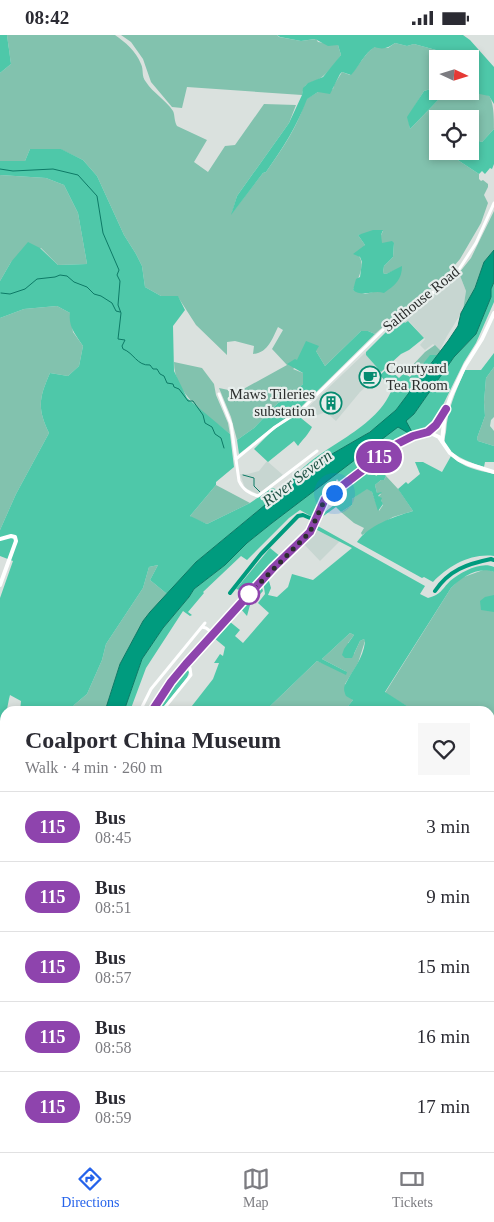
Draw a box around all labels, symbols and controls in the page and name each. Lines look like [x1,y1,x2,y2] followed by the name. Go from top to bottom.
[25,7,69,28] text: 08:42
[429,50,479,100] north arrow
[429,50,479,160] map controls
[429,110,479,160] button: locate
[380,263,463,335] street label: Salthouse Road
[386,360,448,393] place label: Courtyard Tea Room
[358,365,382,389] cafe icon: Courtyard Tea Room
[230,386,315,419] place label: Maws Tileries substation
[319,391,343,415] building icon: Maws Tileries substation
[350,441,408,473] line badge: 115
[258,446,335,510] water label: River Severn
[366,447,392,467] text: 115
[322,481,347,506] your location
[238,583,260,605] unlabelled marker
[418,723,470,775] button: heart
[25,727,281,753] text: Coalport China Museum
[25,759,162,776] text: Walk · 4 min · 260 m
[95,807,126,828] text: Bus
[426,816,470,837] text: 3 min
[39,817,66,837] text: 115
[95,829,131,846] text: 08:45
[95,877,126,898] text: Bus
[426,886,470,907] text: 9 min
[39,887,66,907] text: 115
[95,899,131,916] text: 08:51
[95,947,126,968] text: Bus
[417,956,470,977] text: 15 min
[39,957,66,977] text: 115
[95,969,131,986] text: 08:57
[95,1017,126,1038] text: Bus
[417,1026,470,1047] text: 16 min
[39,1027,66,1047] text: 115
[95,1039,131,1056] text: 08:58
[95,1087,126,1108] text: Bus
[417,1096,470,1117] text: 17 min
[39,1097,66,1117] text: 115
[95,1109,131,1126] text: 08:59
[61,1165,119,1211] tab: Directions
[242,1165,270,1211] tab: Map
[392,1165,433,1211] tab: Tickets

